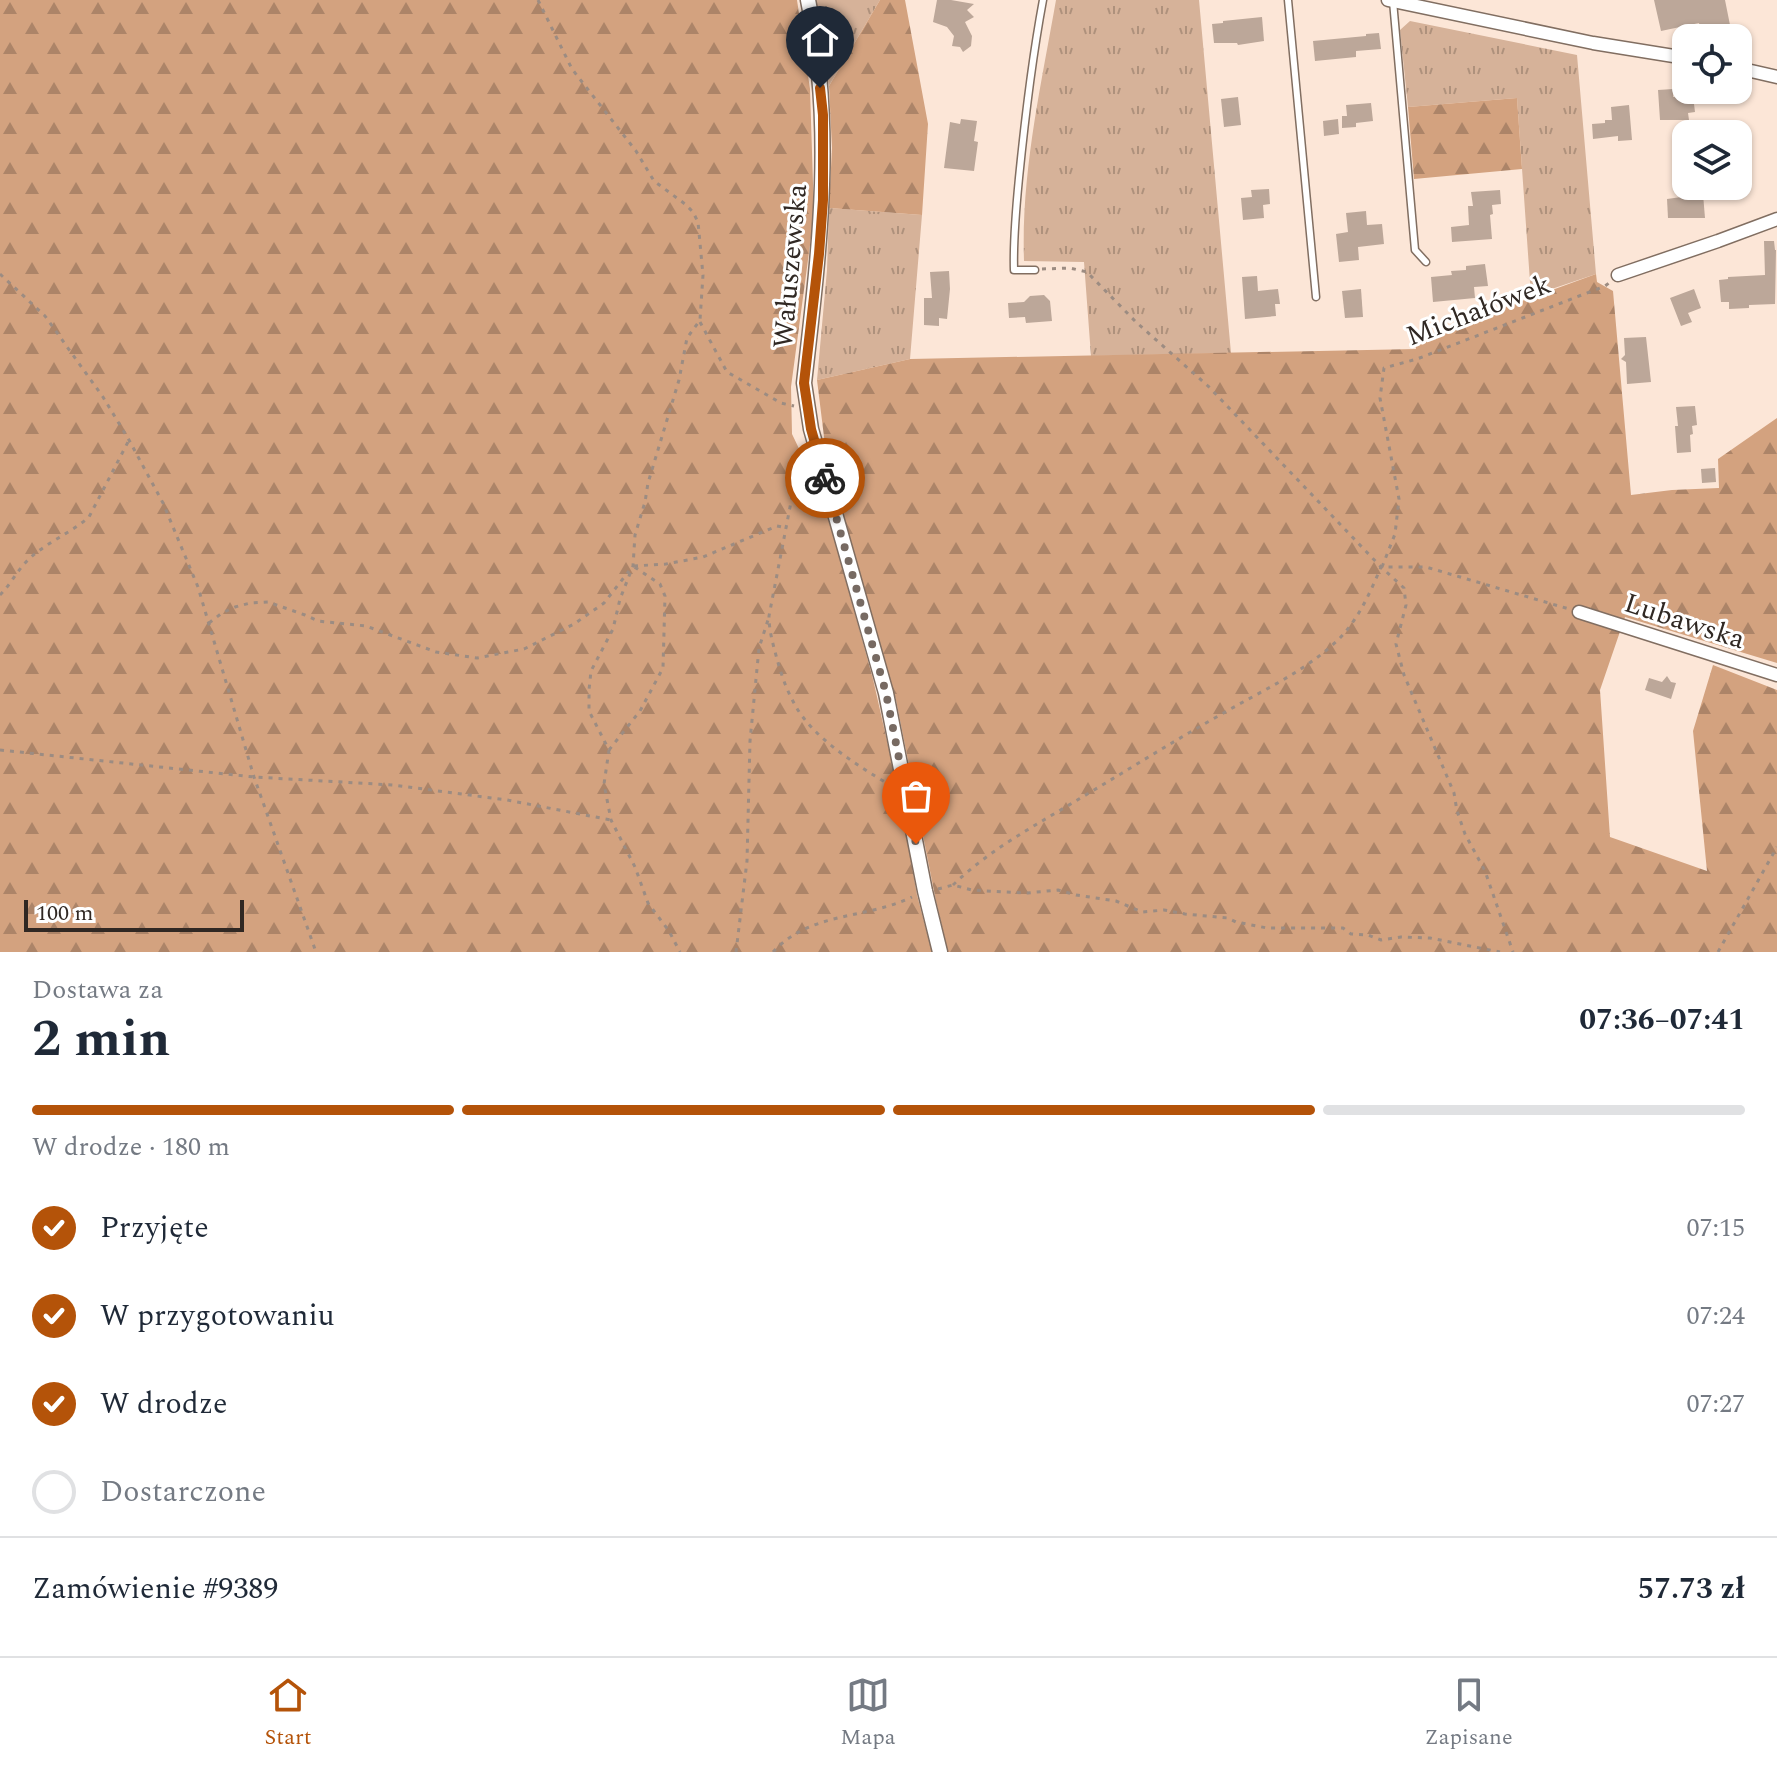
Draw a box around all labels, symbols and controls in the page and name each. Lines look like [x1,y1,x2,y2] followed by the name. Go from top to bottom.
[786,6,854,88] pin
[798,18,842,62] icon: home
[1672,24,1752,200] map controls
[1672,24,1752,104] button: locate
[1672,120,1752,200] button: layers
[762,182,819,350] street label: Wałuszewska
[1400,263,1557,358] street label: Michałówek
[785,438,865,518] courier
[803,456,847,500] icon: bike
[1618,582,1751,661] street label: Lubawska
[882,762,950,844] pin
[894,774,938,818] icon: bag
[24,896,244,932] scale bar
[36,897,93,930] text: 100 m
[32,970,163,1010] text: Dostawa za
[1579,997,1745,1043] text: 07:36–07:41
[32,1000,170,1079] text: 2 min
[32,1127,230,1167] text: W drodze · 180 m
[100,1205,209,1251] text: Przyjęte
[32,1206,76,1250] icon: check
[1686,1208,1745,1248] text: 07:15
[100,1293,335,1339] text: W przygotowaniu
[32,1294,76,1338] icon: check
[1686,1296,1745,1336] text: 07:24
[100,1381,227,1427] text: W drodze
[32,1382,76,1426] icon: check
[1686,1384,1745,1424] text: 07:27
[100,1469,266,1515] text: Dostarczone
[32,1566,278,1612] text: Zamówienie #9389
[1637,1566,1745,1612] text: 57.73 zł
[264,1673,311,1754] tab: Start
[840,1673,896,1754] tab: Mapa
[1424,1673,1513,1754] tab: Zapisane

